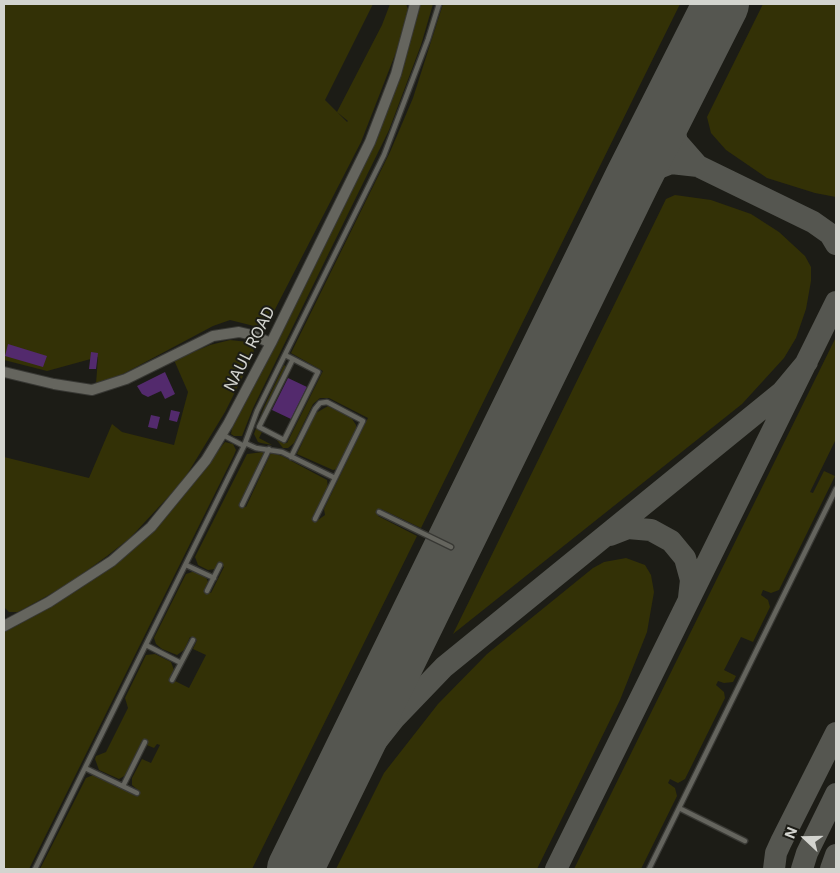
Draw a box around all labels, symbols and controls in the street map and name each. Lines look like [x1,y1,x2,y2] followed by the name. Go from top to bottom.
[220,303,280,395] street label: NAUL ROAD
[780,813,830,863] north arrow
[781,824,800,840] text: N

